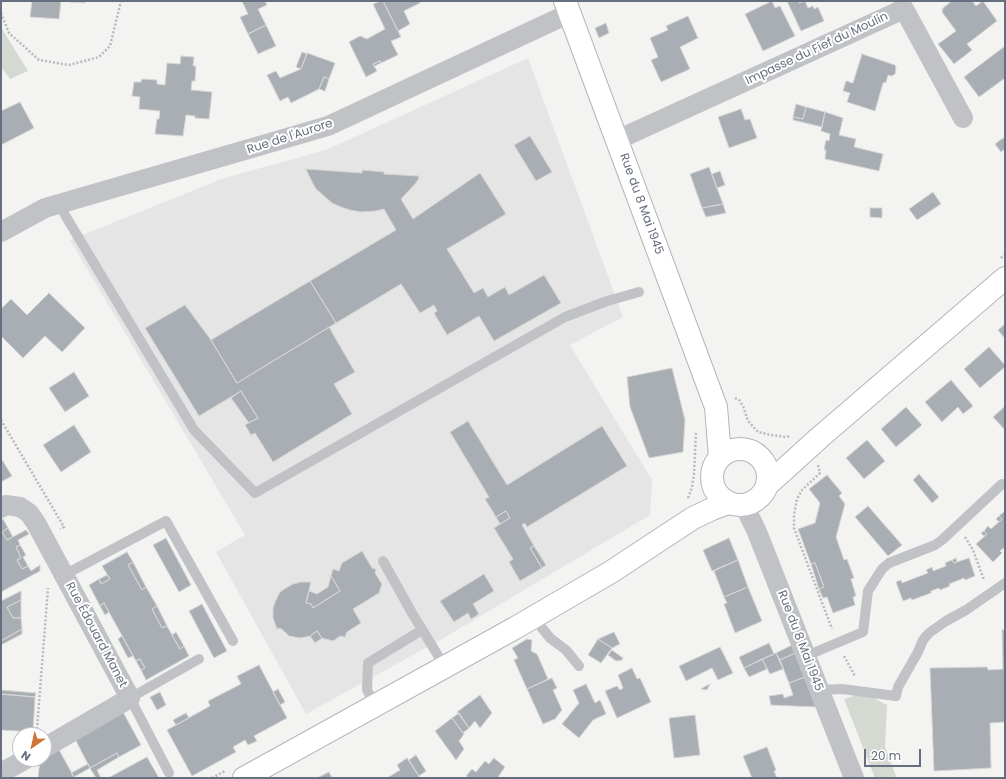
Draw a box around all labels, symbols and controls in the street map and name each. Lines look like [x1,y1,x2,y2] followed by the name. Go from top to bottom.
[743,10,891,88] street label: Impasse du Fief du Moulin
[245,116,335,158] street label: Rue de l'Aurore
[616,152,666,256] street label: Rue du 8 Mai 1945
[62,580,130,690] street label: Rue Édouard Manet
[774,589,826,693] street label: Rue du 8 Mai 1945
[12,727,52,767] north arrow
[866,741,923,767] scale bar
[18,747,34,765] text: N
[871,747,901,764] text: 20 m

